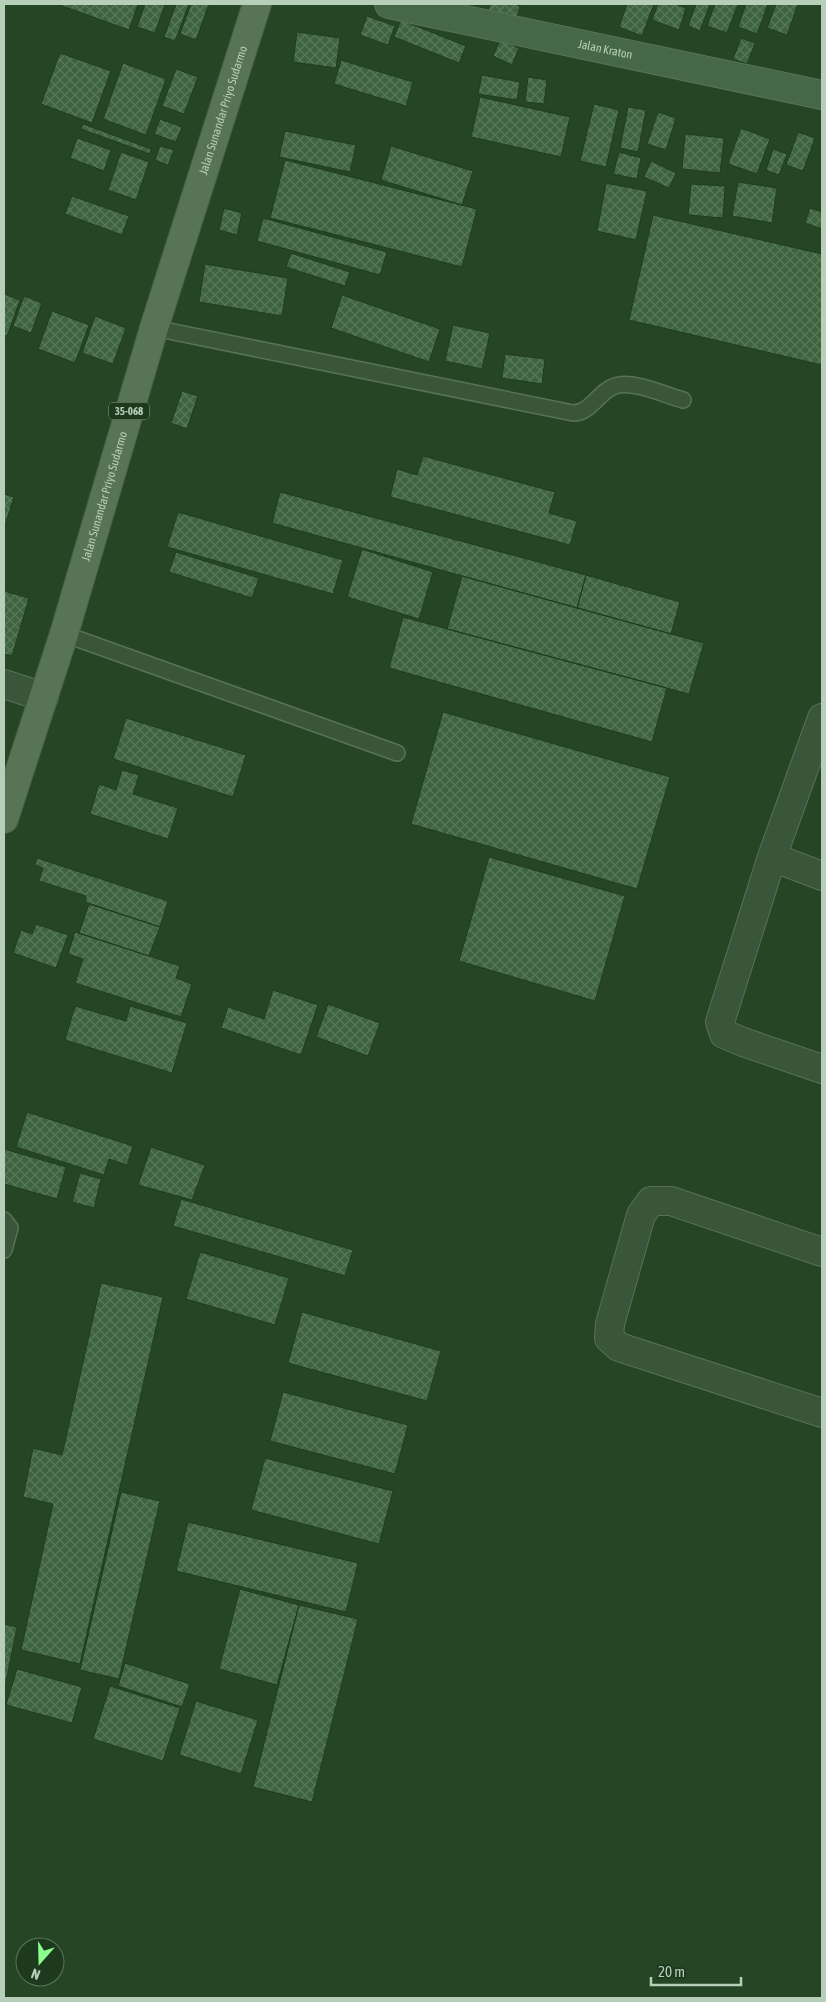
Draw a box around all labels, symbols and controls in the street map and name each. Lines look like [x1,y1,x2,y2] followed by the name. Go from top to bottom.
[577,37,634,62] street label: Jalan Kraton
[196,44,250,176] street label: Jalan Sunandar Priyo Sudarmo
[109,402,149,420] road number: 35-068
[79,429,130,563] street label: Jalan Sunandar Priyo Sudarmo
[15,1937,65,1987] north arrow
[651,1954,741,1986] scale bar
[658,1963,685,1980] text: 20 m
[29,1965,42,1983] text: N

